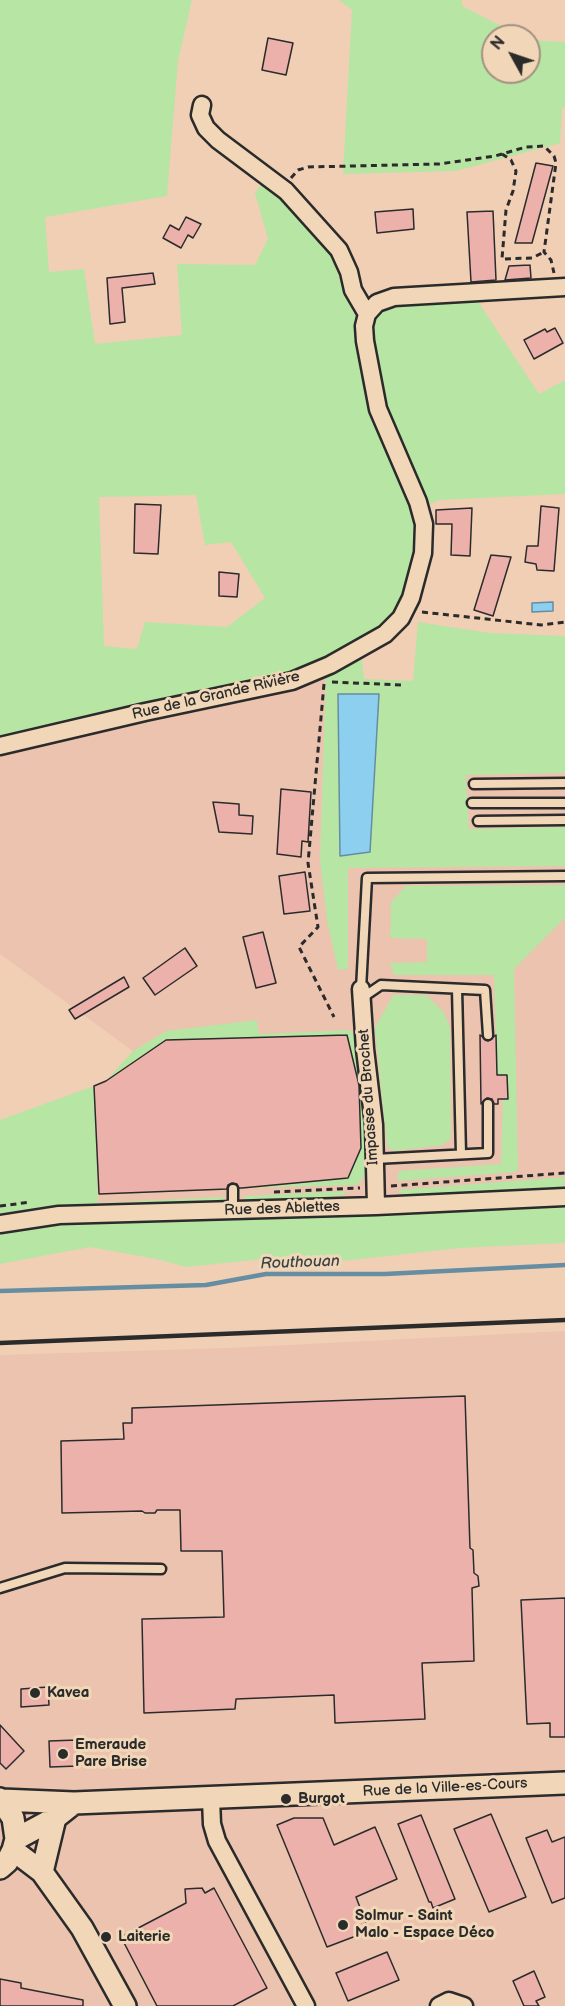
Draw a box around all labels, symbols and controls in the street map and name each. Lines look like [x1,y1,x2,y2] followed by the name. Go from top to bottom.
[481,24,541,84] north arrow
[487,33,510,54] text: N
[130,668,302,724] street label: Rue de la Grande Rivière
[355,1028,383,1166] street label: Impasse du Brochet
[224,1198,340,1220] street label: Rue des Ablettes
[260,1252,340,1274] water label: Routhouan
[47,1684,89,1702] place label: Kavea
[28,1686,42,1700] marker: Kavea
[75,1736,147,1771] place label: Emeraude Pare Brise
[56,1747,70,1761] marker: Emeraude Pare Brise
[362,1775,528,1801] street label: Rue de la Ville-es-Cours
[298,1790,345,1808] place label: Burgot
[279,1792,293,1806] marker: Burgot
[355,1907,494,1942] place label: Solmur - Saint Malo - Espace Déco
[336,1918,350,1932] marker: Solmur - Saint Malo - Espace Déco
[118,1928,170,1946] place label: Laiterie
[99,1930,113,1944] marker: Laiterie

